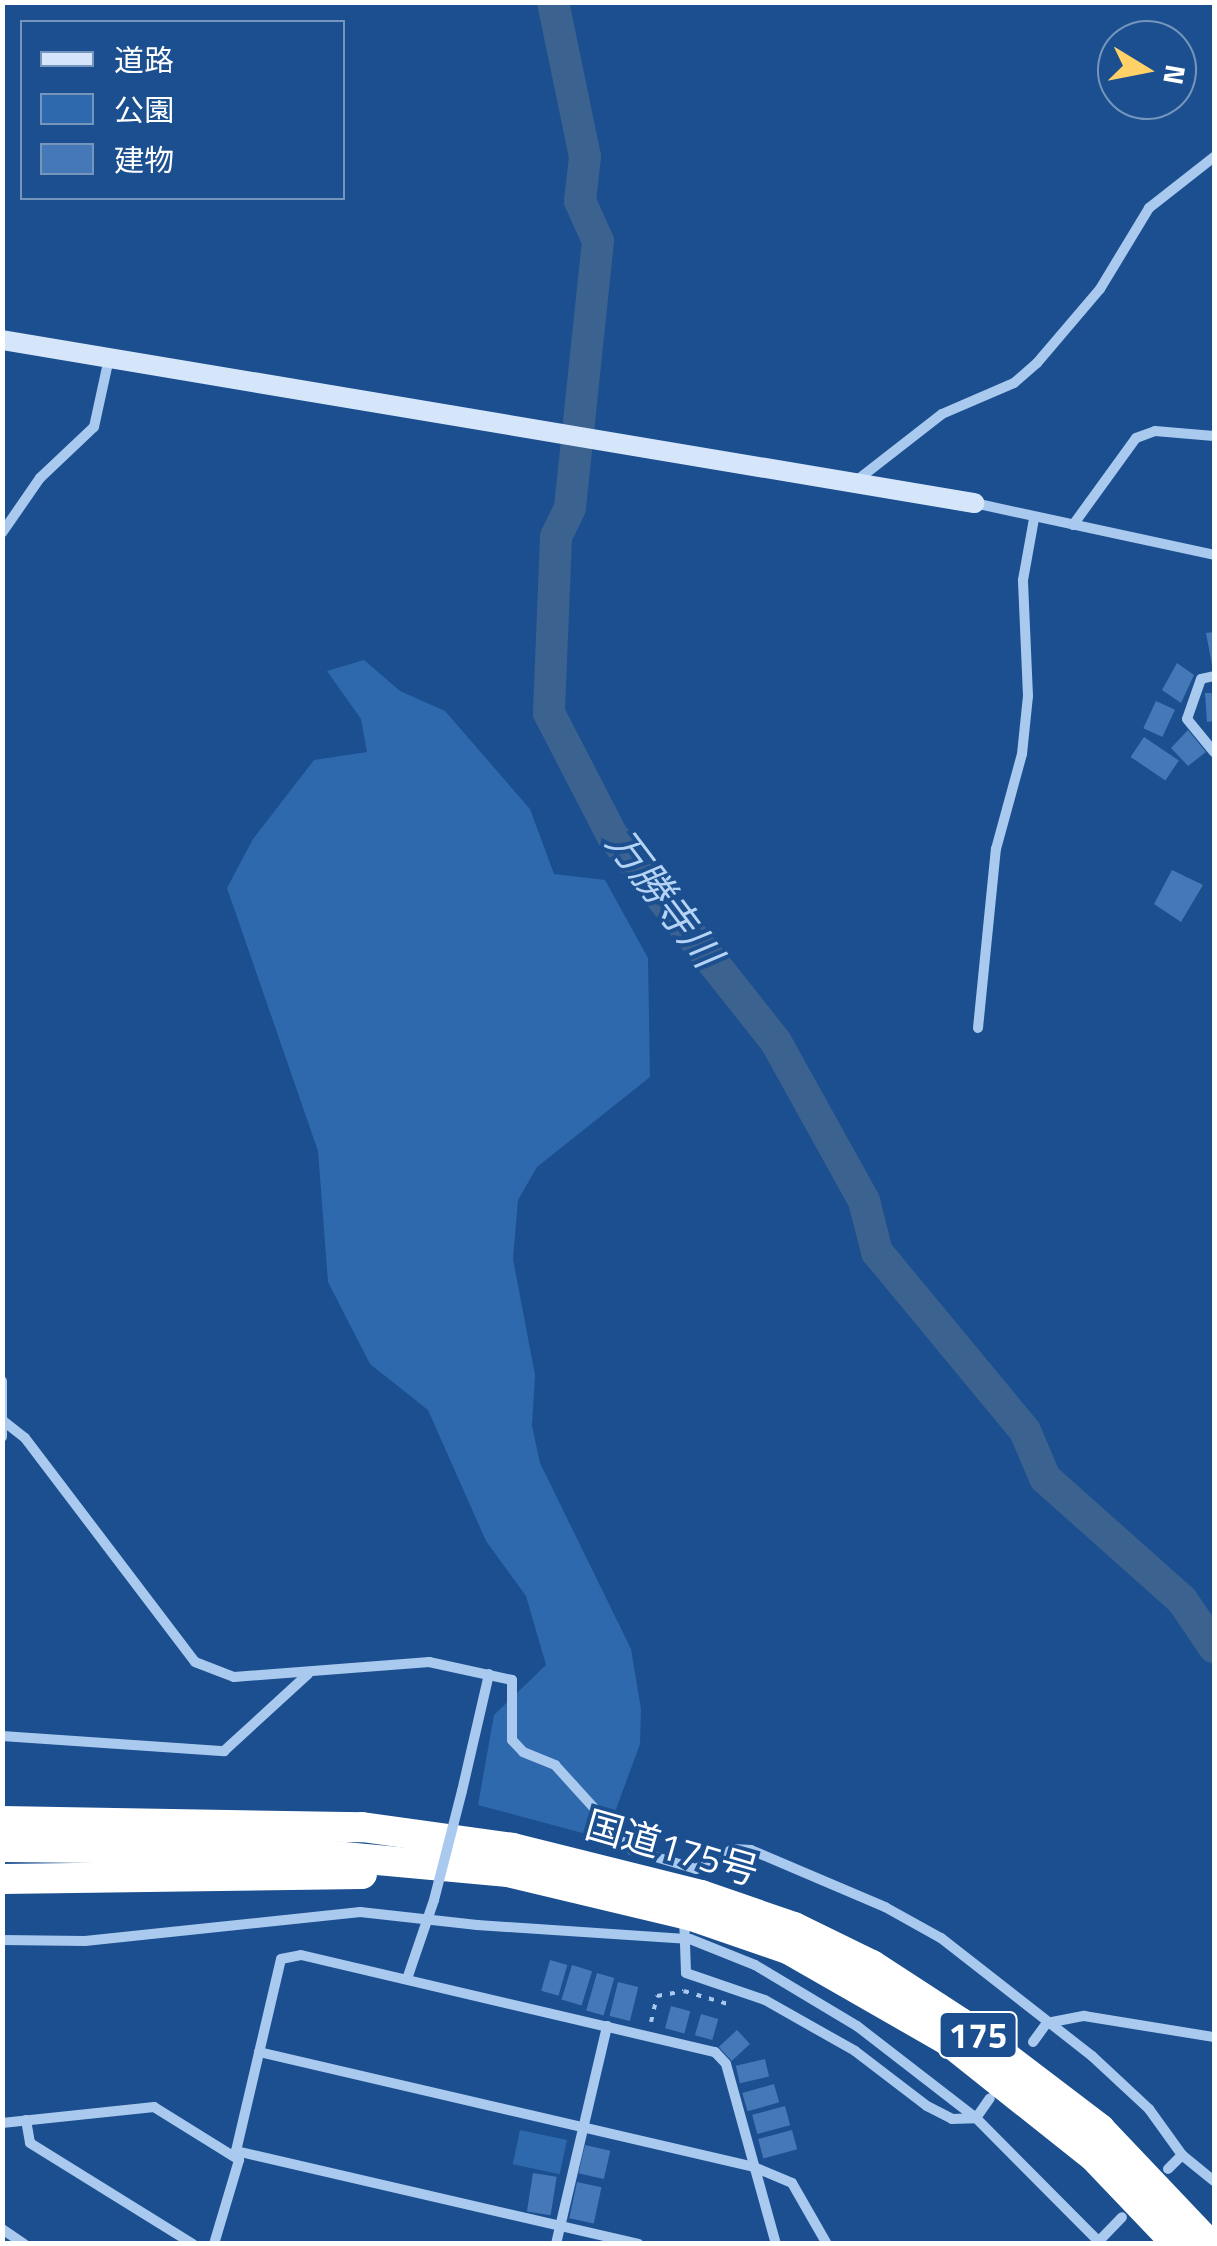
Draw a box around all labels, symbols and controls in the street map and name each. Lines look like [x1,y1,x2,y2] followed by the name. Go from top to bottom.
[20,20,345,200] legend
[1097,20,1197,120] north arrow
[114,37,174,83] text: 道路
[1152,62,1198,88] text: N
[114,87,174,133] text: 公園
[114,137,174,183] text: 建物
[597,820,731,976] water label: 万勝寺川
[580,1802,764,1894] street label: 国道175号
[938,2005,1018,2065] road number: 175

